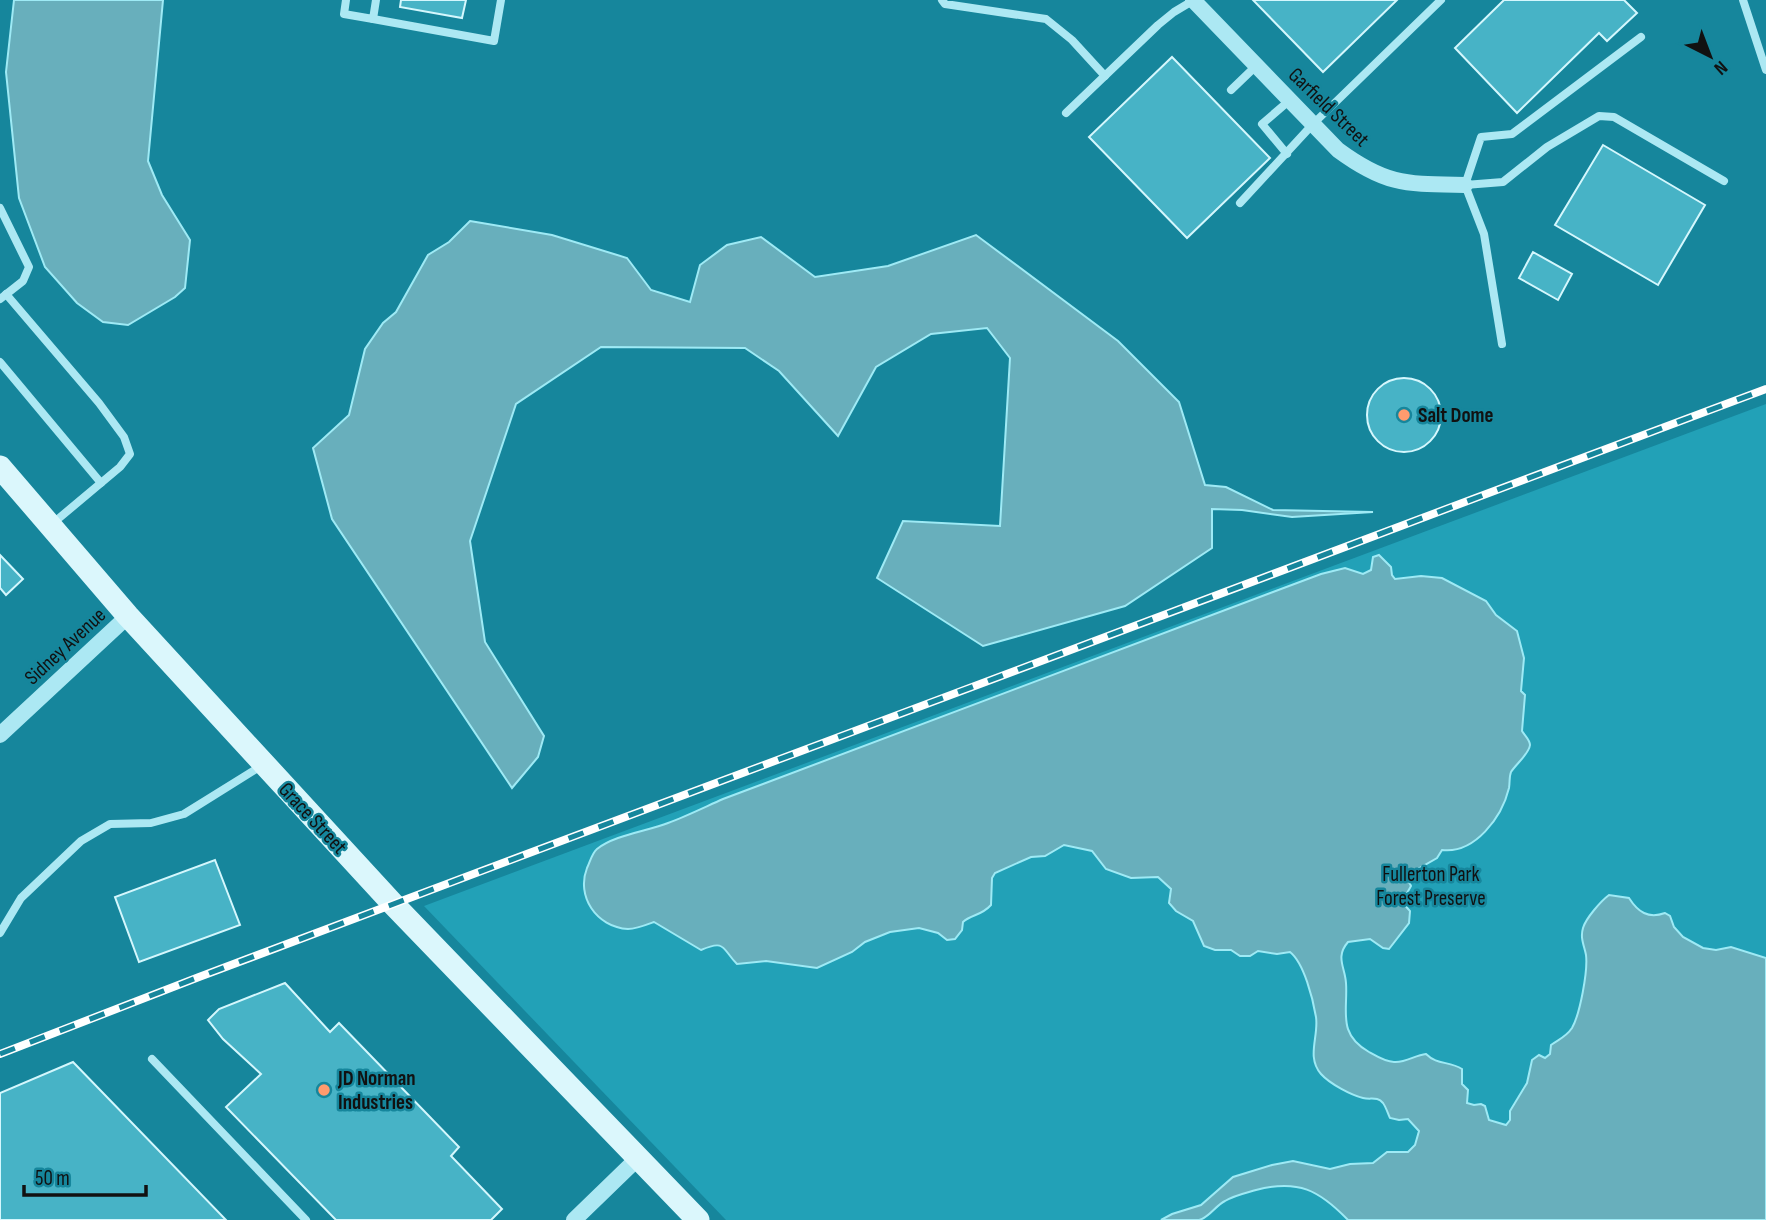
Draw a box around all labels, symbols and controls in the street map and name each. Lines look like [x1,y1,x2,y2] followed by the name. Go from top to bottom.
[1675,21,1745,91] north arrow
[1709,56,1732,79] text: N
[1283,63,1374,152] street label: Garfield Street
[1418,403,1493,428] place label: Salt Dome
[1396,407,1412,423] marker: Salt Dome
[20,603,111,690] street label: Sidney Avenue
[273,777,352,859] street label: Grace Street
[1376,862,1486,911] park label: Fullerton Park Forest Preserve
[337,1066,416,1115] place label: JD Norman Industries
[316,1082,332,1098] marker: JD Norman Industries
[24,1154,147,1198] scale bar
[35,1166,70,1191] text: 50 m

